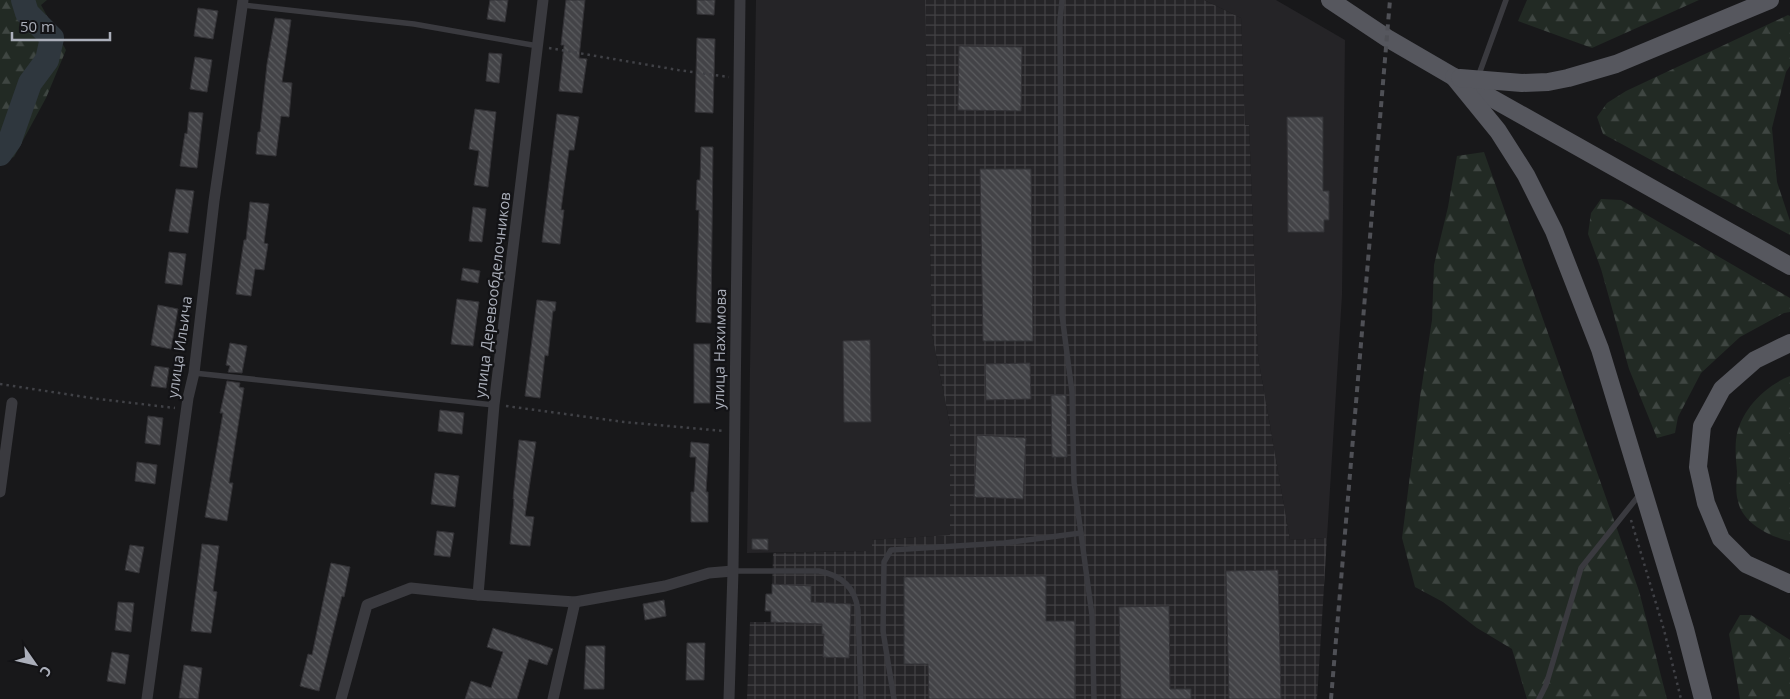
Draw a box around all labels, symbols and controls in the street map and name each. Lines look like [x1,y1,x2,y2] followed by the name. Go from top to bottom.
[12,10,110,42] scale bar
[20,16,55,36] text: 50 m
[469,191,515,399] street label: улица Деревообделочников
[708,288,730,410] street label: улица Нахимова
[162,294,196,399] street label: улица Ильича
[10,639,60,689] north arrow
[36,663,57,681] text: С

